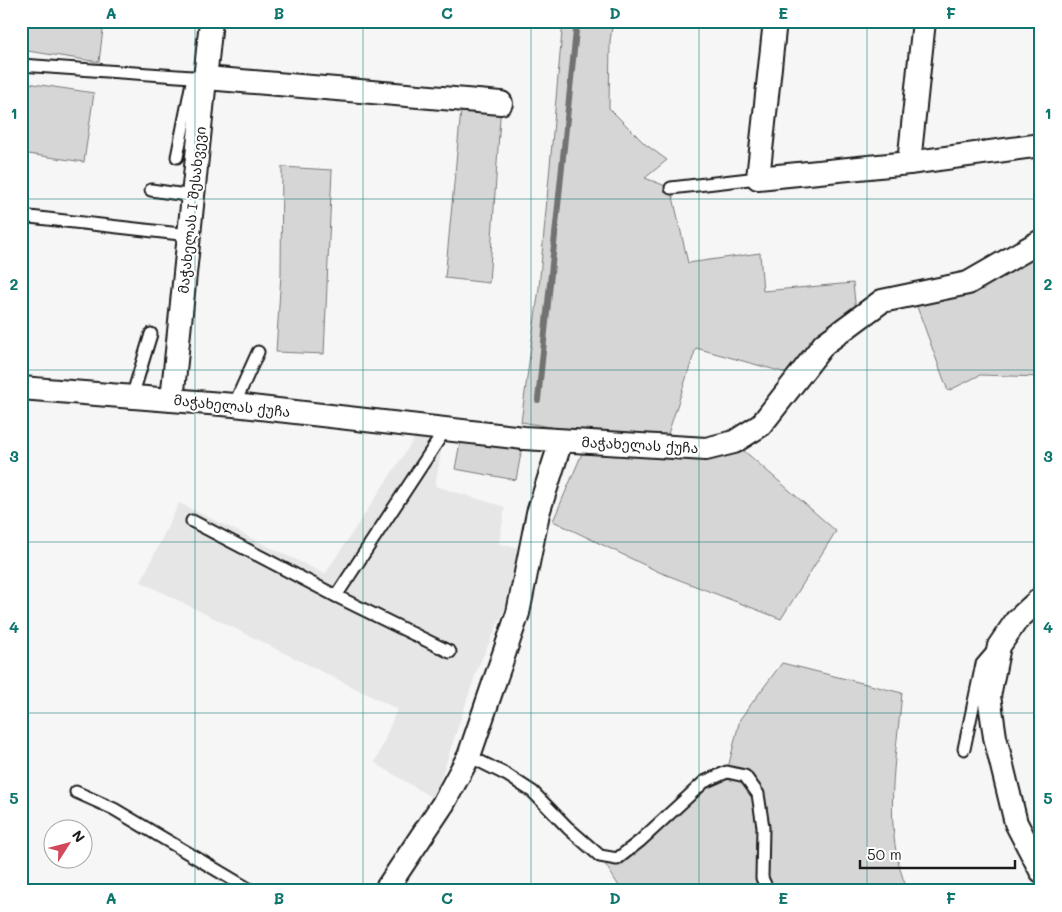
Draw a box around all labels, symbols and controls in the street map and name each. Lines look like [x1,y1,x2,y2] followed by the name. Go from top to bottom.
[105,2,117,23] text: A
[274,2,284,23] text: B
[441,2,453,23] text: C
[609,2,621,23] text: D
[778,2,788,23] text: E
[946,2,956,23] text: F
[10,102,18,123] text: 1
[1044,102,1052,123] text: 1
[173,125,210,294] street label: მაჭახელას I შესახვევი
[10,273,19,294] text: 2
[1044,273,1053,294] text: 2
[173,390,291,421] street label: მაჭახელას ქუჩა
[581,432,699,457] street label: მაჭახელას ქუჩა
[9,445,19,466] text: 3
[1043,445,1053,466] text: 3
[9,616,19,637] text: 4
[1043,616,1053,637] text: 4
[9,787,19,808] text: 5
[1043,787,1053,808] text: 5
[42,820,92,870] north arrow
[68,826,90,846] text: N
[860,837,1014,869] scale bar
[867,844,902,864] text: 50 m
[105,887,117,908] text: A
[274,887,284,908] text: B
[441,887,453,908] text: C
[609,887,621,908] text: D
[778,887,788,908] text: E
[946,887,956,908] text: F

